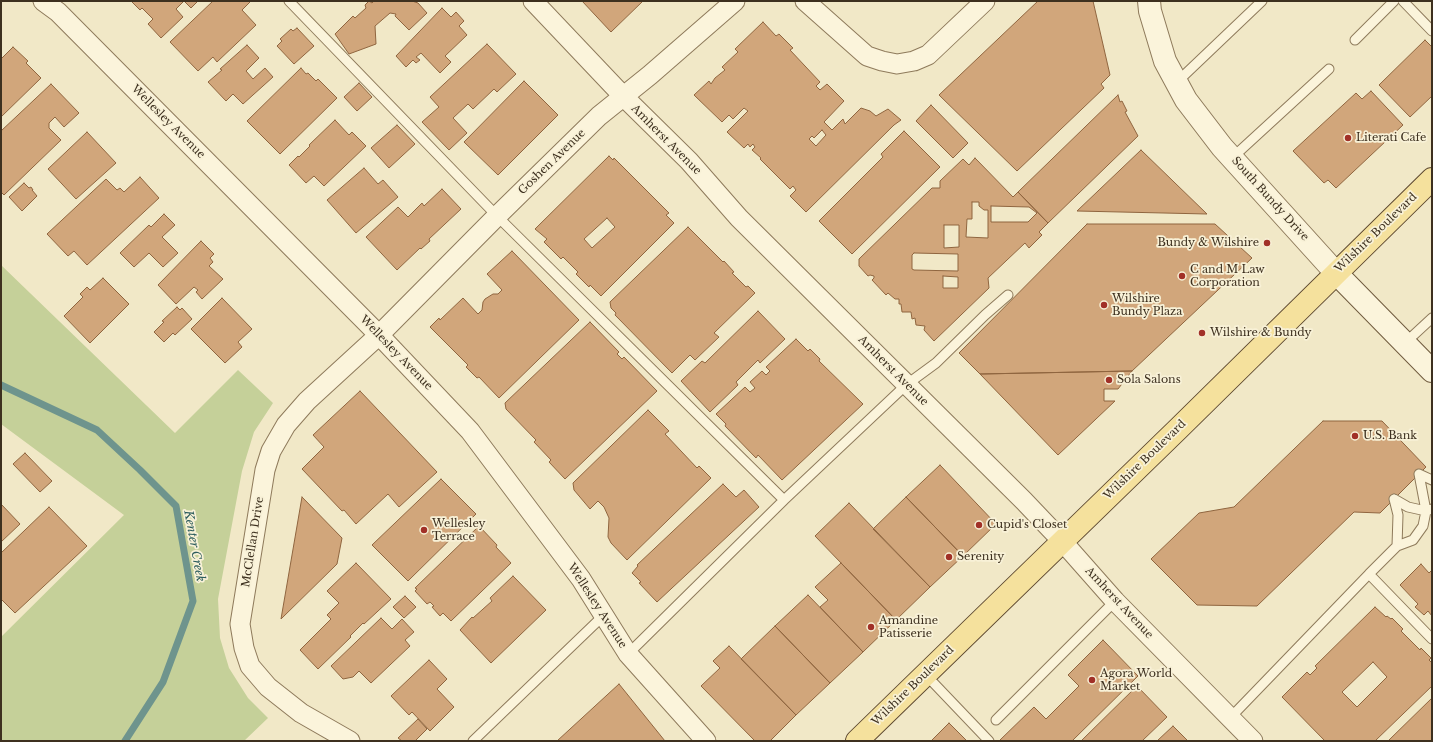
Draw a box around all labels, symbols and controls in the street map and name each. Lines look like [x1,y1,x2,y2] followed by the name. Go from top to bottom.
[128,82,208,162] street label: Wellesley Avenue
[628,102,704,178] street label: Amherst Avenue
[516,127,588,197] street label: Goshen Avenue
[1356,131,1426,145] place label: Literati Cafe
[1343,133,1353,143] marker: Literati Cafe
[1229,154,1311,244] street label: South Bundy Drive
[1332,190,1420,276] street label: Wilshire Boulevard
[1157,236,1259,250] place label: Bundy & Wilshire
[1262,238,1272,248] marker: Bundy & Wilshire
[1190,263,1265,289] place label: C and M Law Corporation
[1177,271,1187,281] marker: C and M Law Corporation
[1112,292,1182,318] place label: Wilshire Bundy Plaza
[1099,300,1109,310] marker: Wilshire Bundy Plaza
[357,313,435,393] street label: Wellesley Avenue
[1210,326,1312,340] place label: Wilshire & Bundy
[1197,328,1207,338] marker: Wilshire & Bundy
[855,333,931,409] street label: Amherst Avenue
[1117,373,1181,387] place label: Sola Salons
[1104,375,1114,385] marker: Sola Salons
[1101,417,1189,503] street label: Wilshire Boulevard
[1363,429,1417,443] place label: U.S. Bank
[1350,431,1360,441] marker: U.S. Bank
[239,496,267,588] street label: McClellan Drive
[181,509,207,583] water label: Kenter Creek
[432,517,486,543] place label: Wellesley Terrace
[987,518,1067,532] place label: Cupid's Closet
[974,520,984,530] marker: Cupid's Closet
[419,525,429,535] marker: Wellesley Terrace
[957,550,1004,564] place label: Serenity
[944,552,954,562] marker: Serenity
[565,561,629,651] street label: Wellesley Avenue
[1082,564,1156,642] street label: Amherst Avenue
[879,614,938,640] place label: Amandine Patisserie
[866,622,876,632] marker: Amandine Patisserie
[869,643,957,729] street label: Wilshire Boulevard
[1100,667,1172,693] place label: Agora World Market
[1087,675,1097,685] marker: Agora World Market

